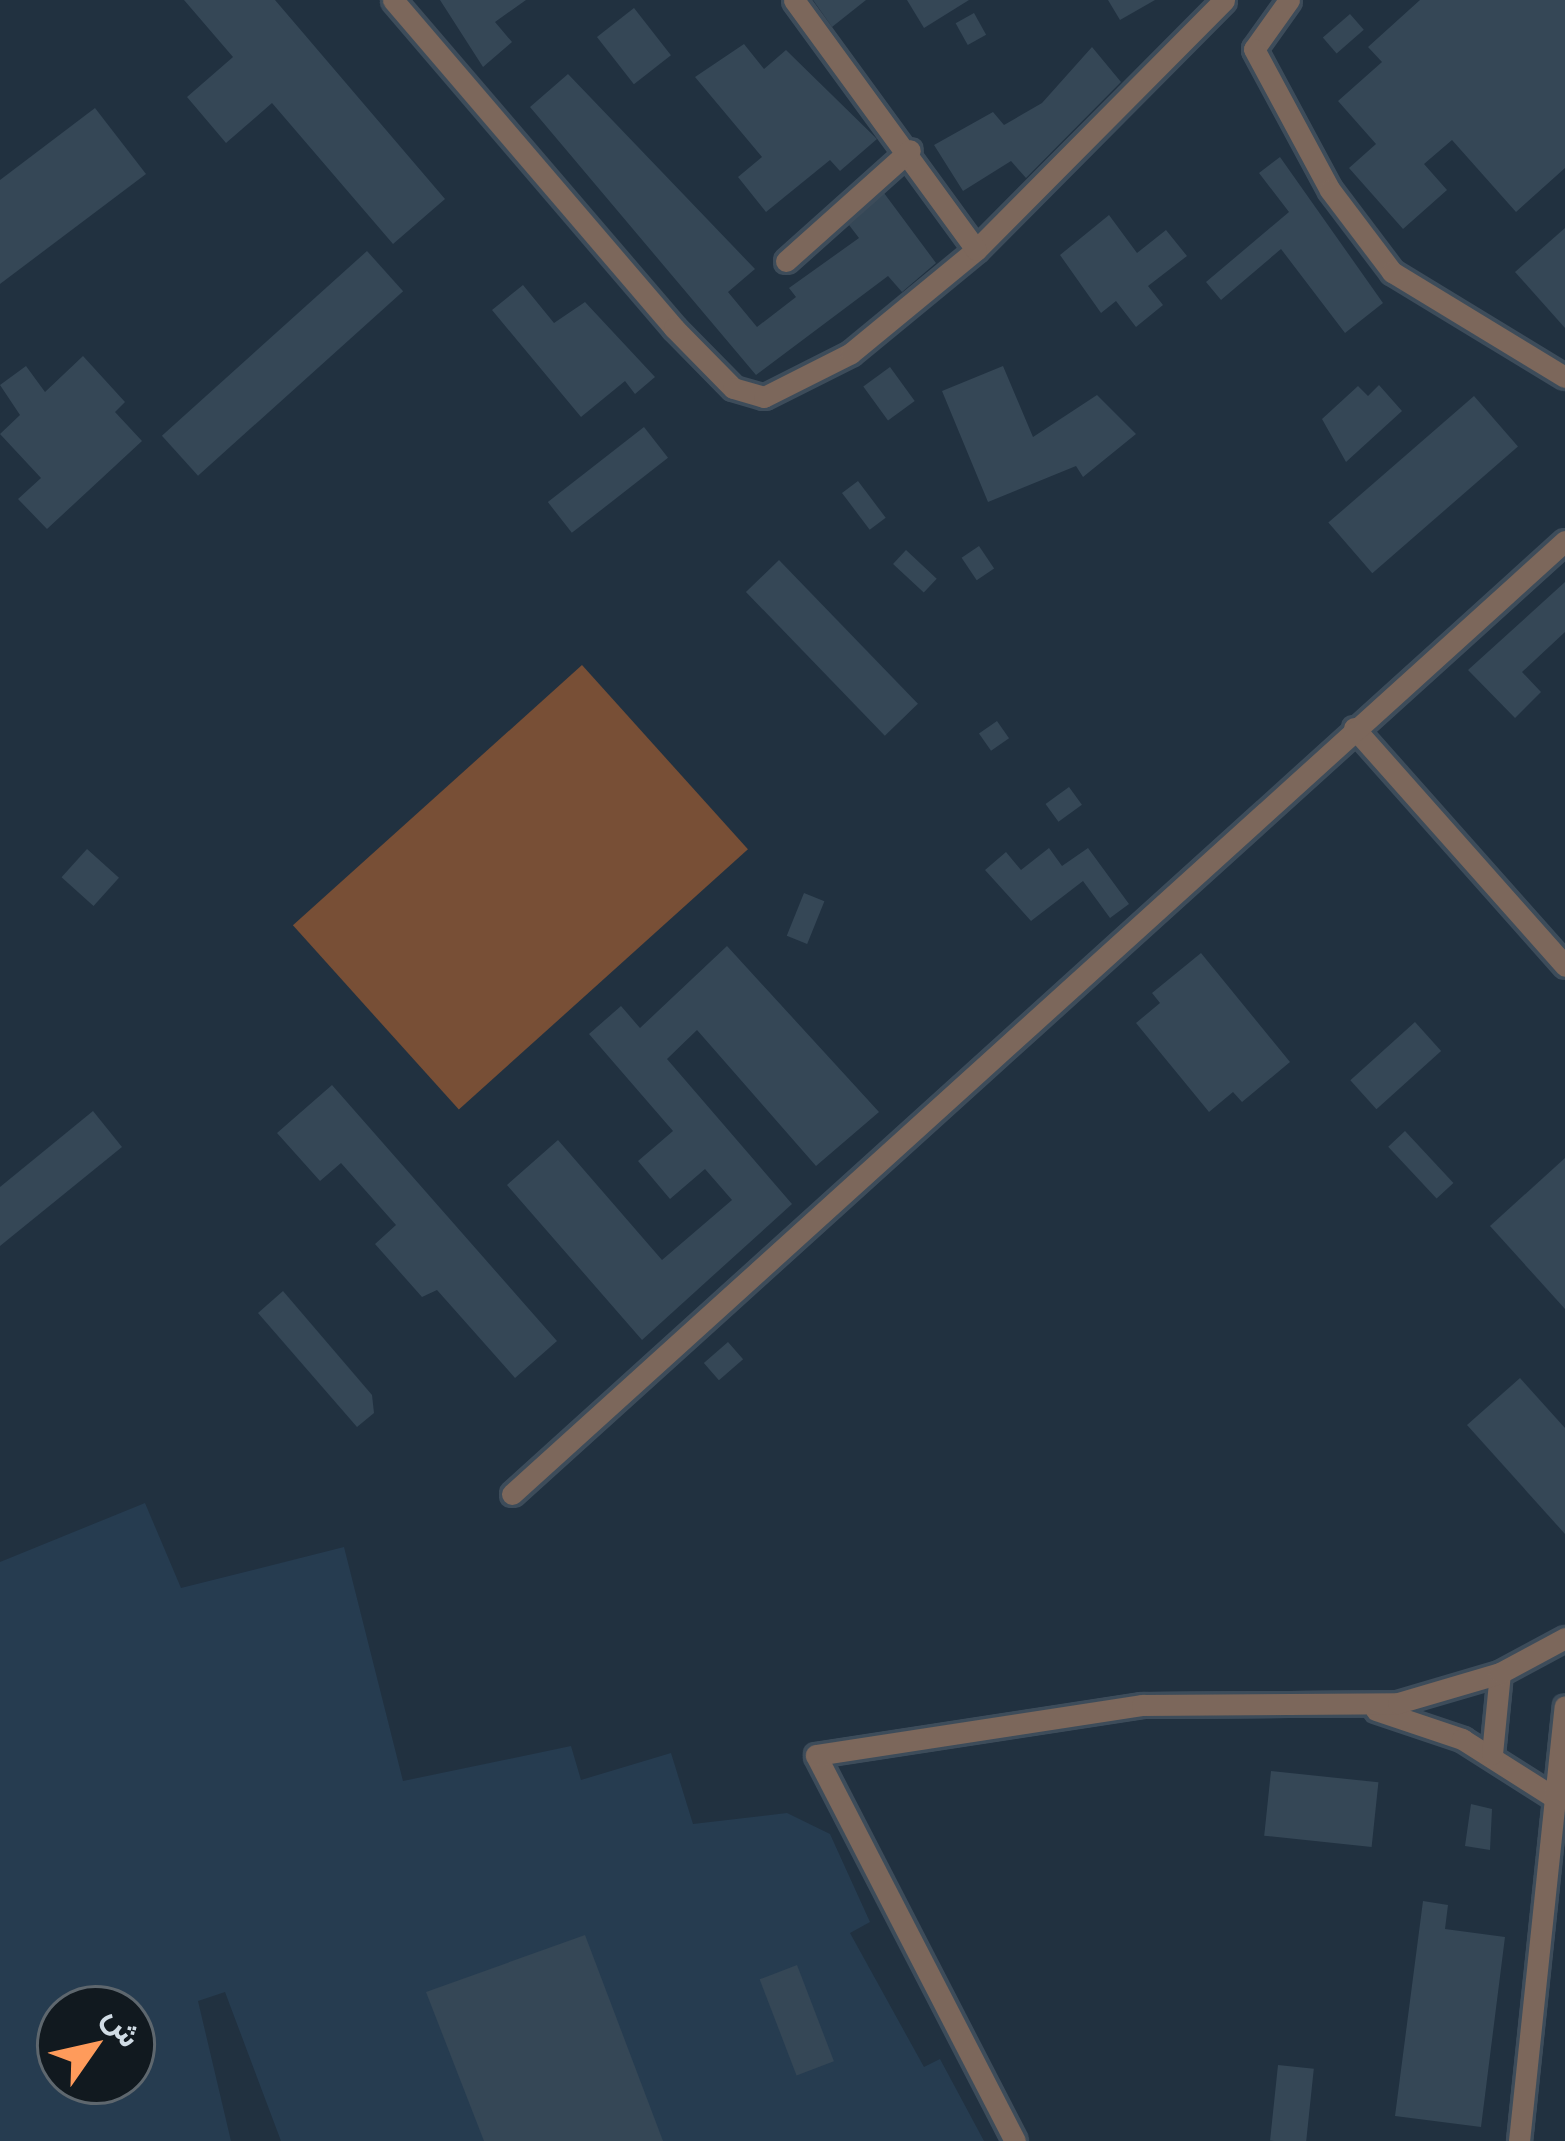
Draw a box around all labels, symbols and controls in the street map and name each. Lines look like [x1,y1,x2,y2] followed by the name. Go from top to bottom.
[36,1985,156,2105] north arrow
[94,1997,154,2055] text: ش

